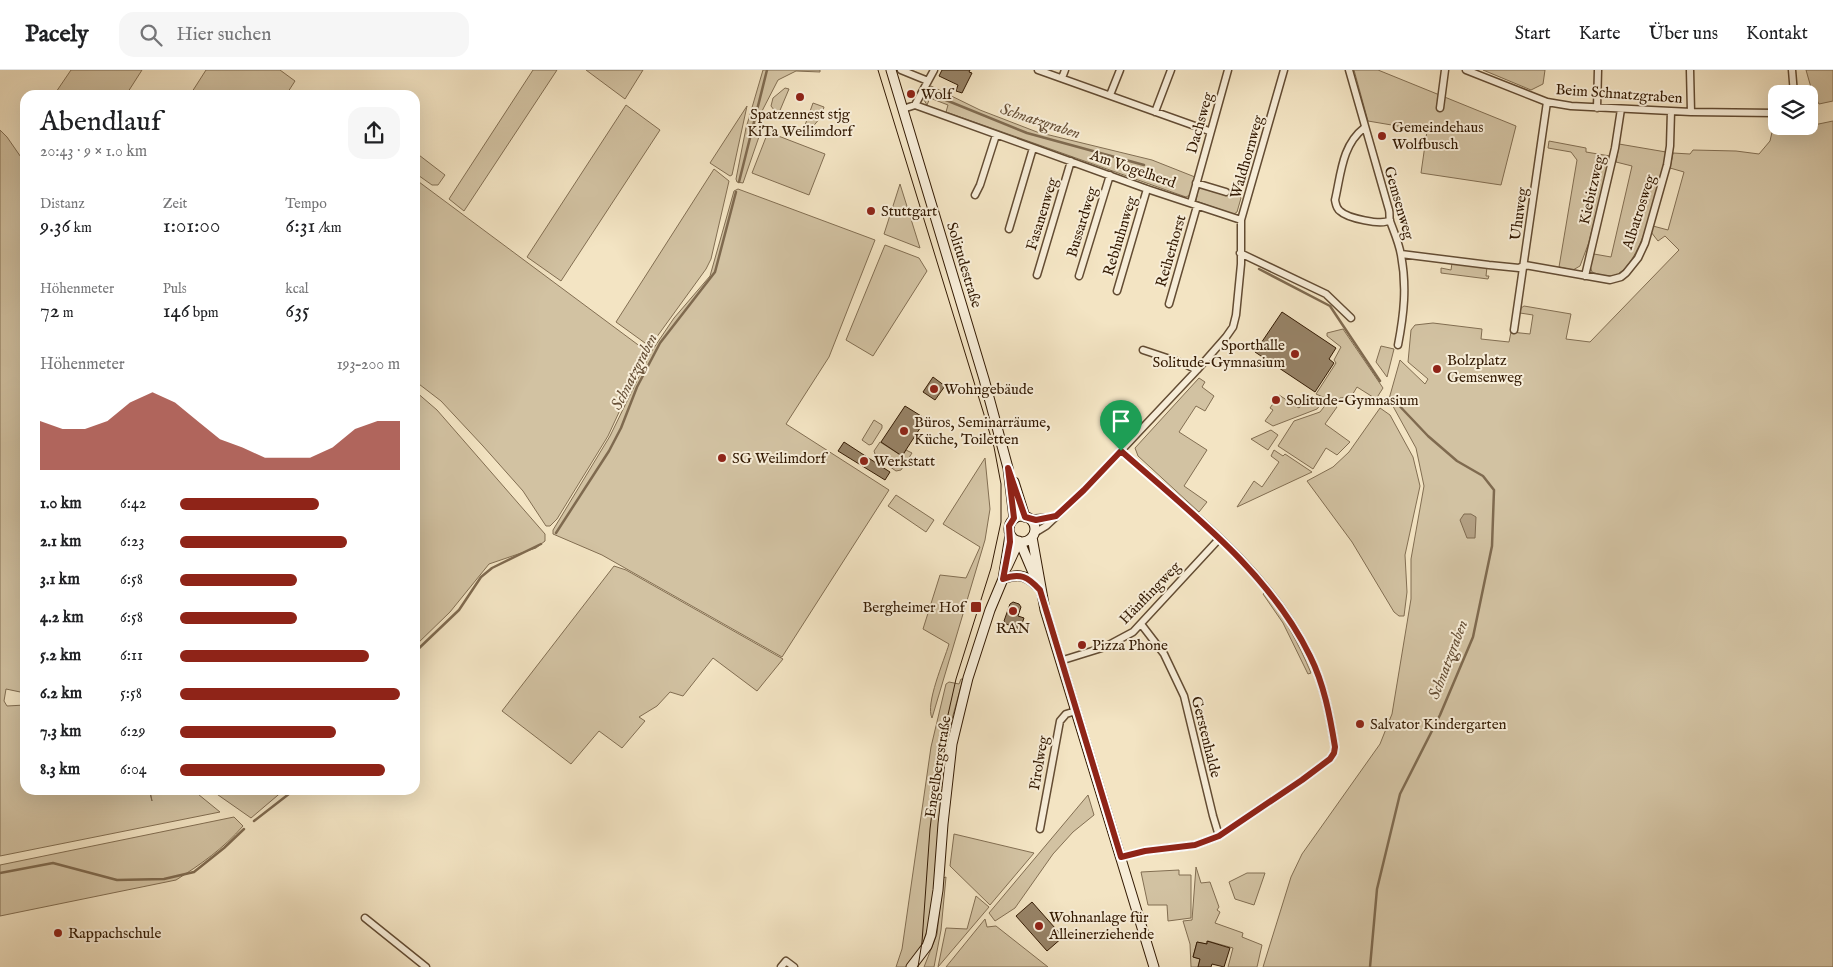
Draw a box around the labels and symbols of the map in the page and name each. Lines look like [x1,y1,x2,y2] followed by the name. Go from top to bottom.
[1555,80,1683,108] street label: Beim Schnatzgraben
[921,85,955,104] place label: Wolf
[905,88,917,100] marker: Wolf
[1182,89,1218,156] street label: Dachsweg
[794,91,806,103] marker: Spatzennest stjg KiTa Weilimdorf
[997,100,1083,144] water label: Schnatzgraben
[747,105,855,141] place label: Spatzennest stjg KiTa Weilimdorf
[1226,112,1268,201] street label: Waldhornweg
[1392,118,1484,154] place label: Gemeindehaus Wolfbusch
[1376,130,1388,142] marker: Gemeindehaus Wolfbusch
[1087,145,1179,193] street label: Am Vogelherd
[1575,153,1609,226] street label: Kiebitzweg
[1380,164,1419,243] street label: Gemsenweg
[1618,171,1660,253] street label: Albatrosweg
[1022,175,1062,253] street label: Fasanenweg
[1062,184,1102,260] street label: Bussardweg
[1506,185,1532,242] street label: Uhuweg
[1099,193,1141,278] street label: Rebhuhnweg
[881,202,937,221] place label: Stuttgart
[865,205,877,217] marker: Stuttgart
[1152,213,1190,289] street label: Reiherhorst
[942,220,986,310] street label: Solitudestraße
[607,330,663,414] water label: Schnatzgraben
[1152,336,1285,372] place label: Sporthalle Solitude-Gymnasium
[1289,348,1301,360] marker: Sporthalle Solitude-Gymnasium
[1447,351,1523,387] place label: Bolzplatz Gemsenweg
[1431,363,1443,375] marker: Bolzplatz Gemsenweg
[944,380,1034,399] place label: Wohngebäude
[928,383,940,395] marker: Wohngebäude
[1286,391,1419,410] place label: Solitude-Gymnasium
[1270,394,1282,406] marker: Solitude-Gymnasium
[1100,400,1142,451] pin
[914,413,1050,449] place label: Büros, Seminarräume, Küche, Toiletten
[898,425,910,437] marker: Büros, Seminarräume, Küche, Toiletten
[732,449,829,468] place label: SG Weilimdorf
[716,452,728,464] marker: SG Weilimdorf
[874,452,935,471] place label: Werkstatt
[858,455,870,467] marker: Werkstatt
[1115,557,1185,629] street label: Hänflingweg
[862,598,968,617] place label: Bergheimer Hof
[969,600,983,614] marker: Bergheimer Hof
[1007,605,1019,617] marker: RAN
[1425,618,1473,702] water label: Schnatzgraben
[996,619,1030,638] place label: RAN
[1092,636,1168,655] place label: Pizza Phone
[1076,639,1088,651] marker: Pizza Phone
[1187,694,1225,780] street label: Gerstenhalde
[921,714,955,819] street label: Engelbergstraße
[1370,715,1507,734] place label: Salvator Kindergarten
[1354,718,1366,730] marker: Salvator Kindergarten
[1025,733,1053,792] street label: Pirolweg
[1048,908,1154,944] place label: Wohnanlage für Alleinerziehende
[1033,920,1045,932] marker: Wohnanlage für Alleinerziehende
[68,924,161,943] place label: Rappachschule
[52,927,64,939] marker: Rappachschule

